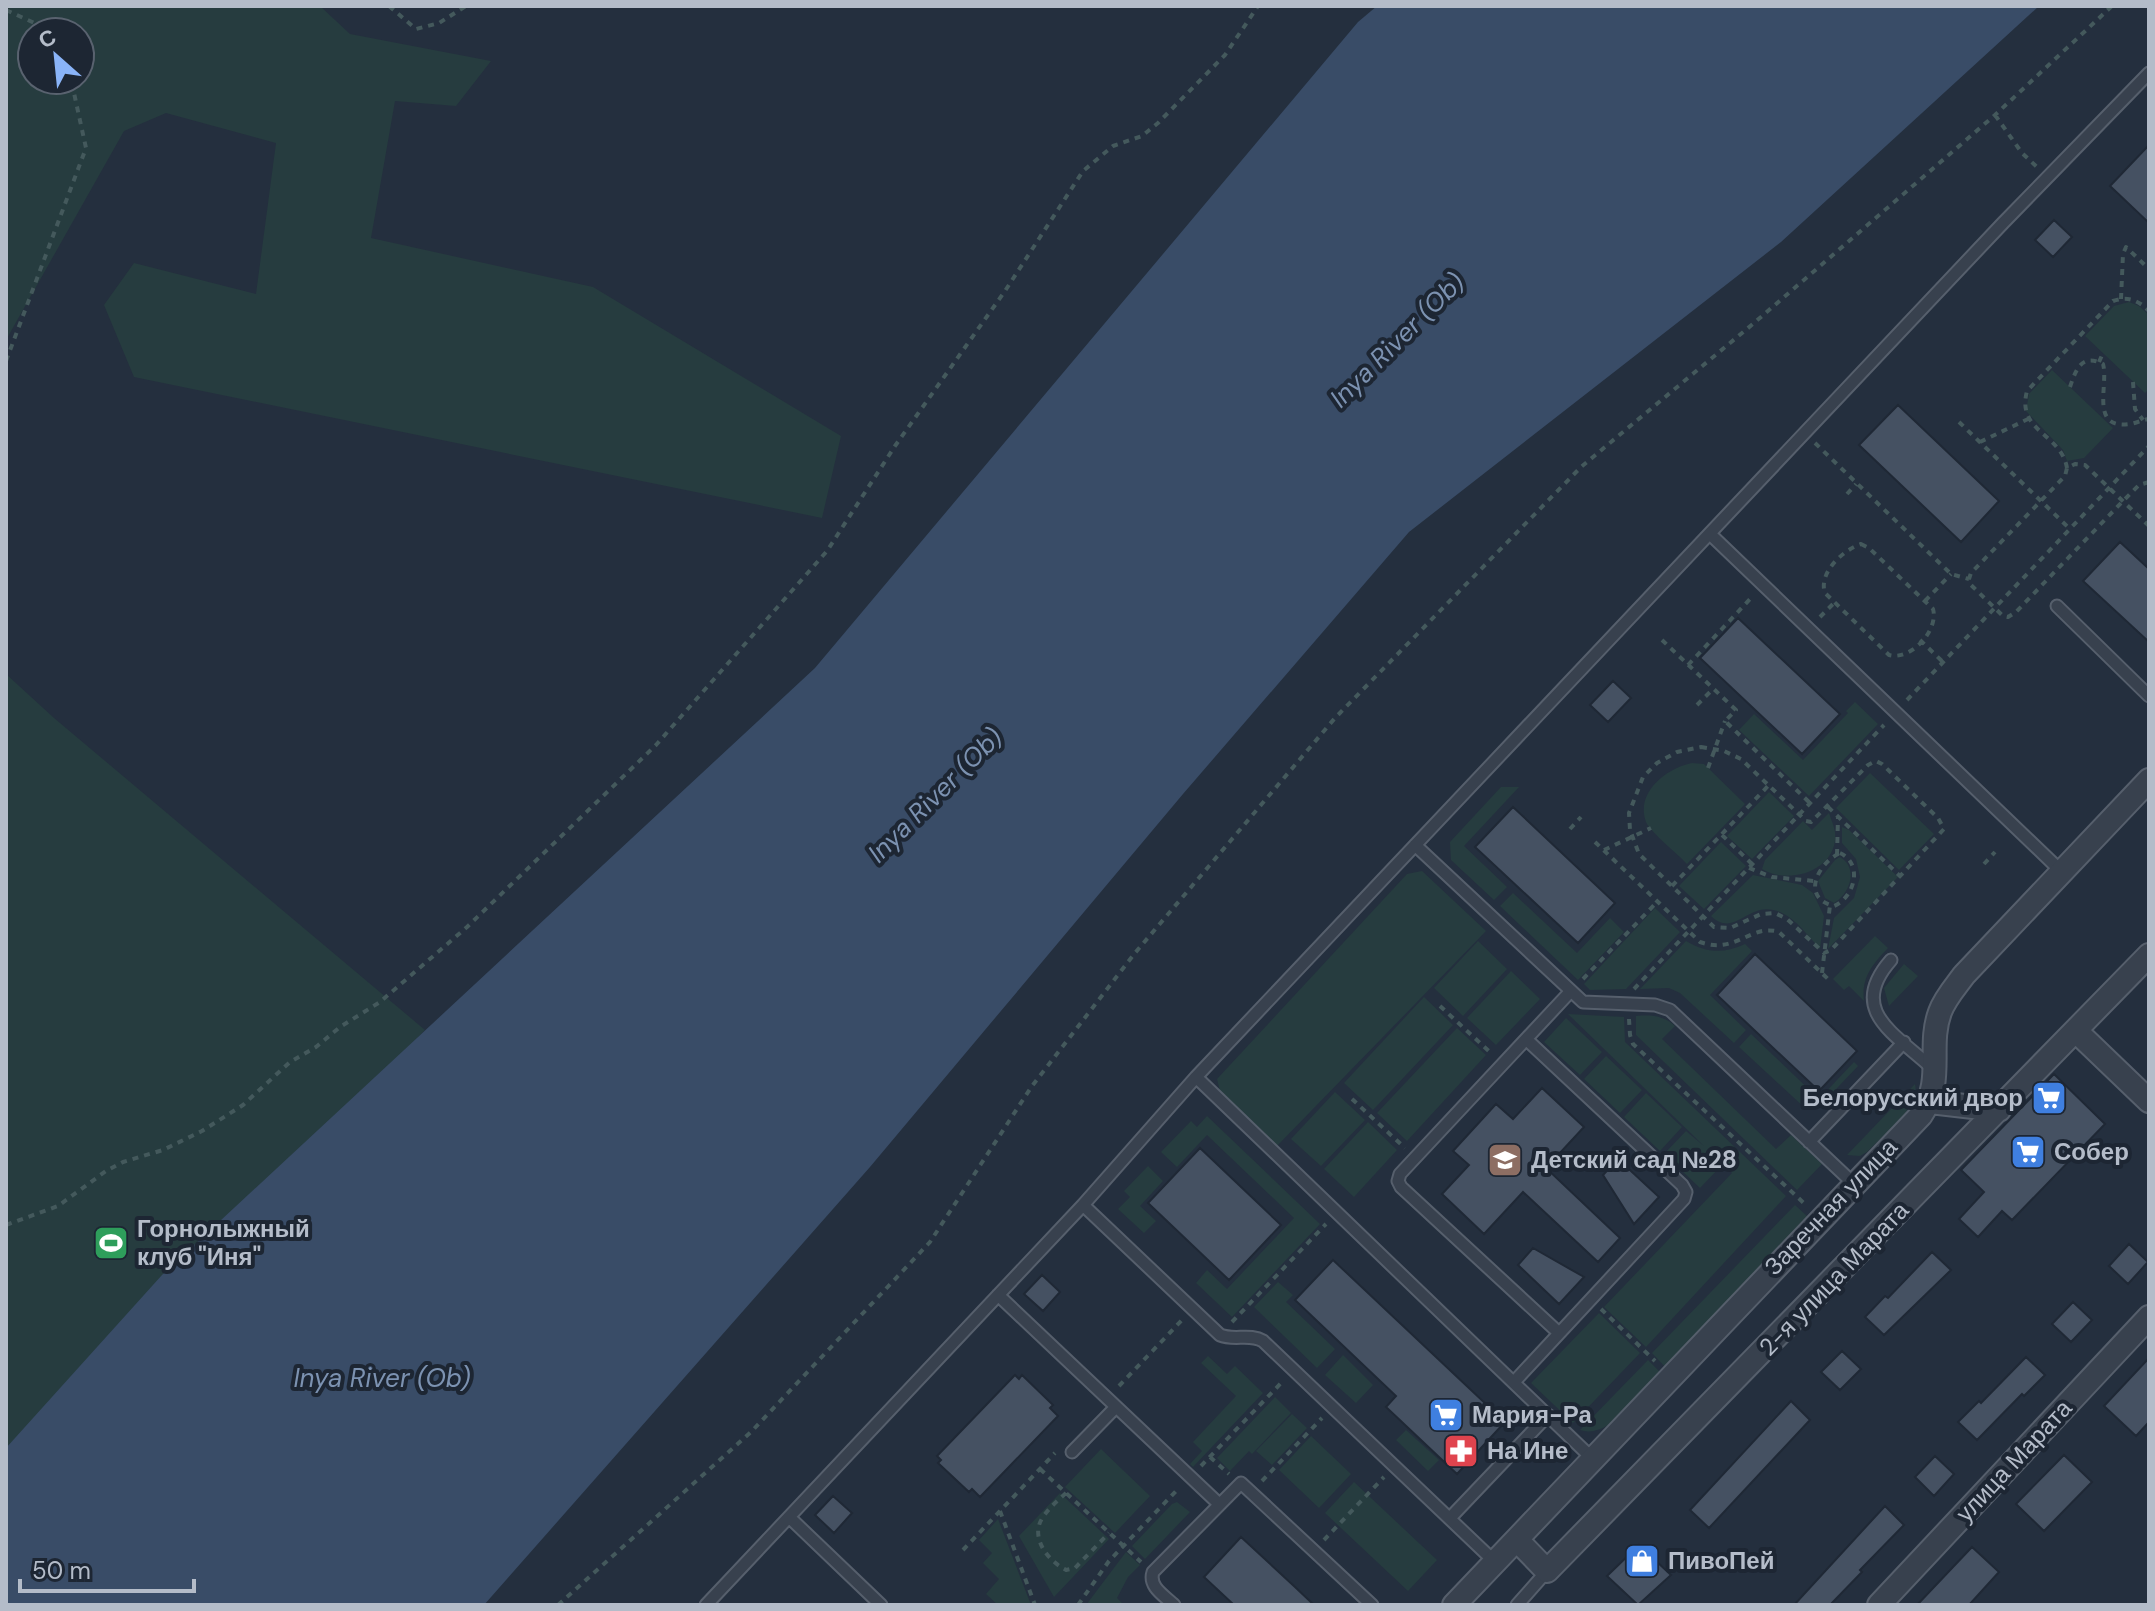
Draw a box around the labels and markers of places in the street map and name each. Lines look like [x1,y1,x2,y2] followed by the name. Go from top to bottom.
[2030,1079,2068,1117] supermarket icon: Белорусский двор
[1803,1082,2023,1113] place label: Белорусский двор
[2009,1133,2047,1171] supermarket icon: Собер
[2054,1136,2129,1167] place label: Собер
[1486,1141,1524,1179] school or university icon: Детский сад №28
[1531,1144,1737,1175] place label: Детский сад №28
[137,1213,310,1272] place label: Горнолыжный клуб "Иня"
[92,1224,130,1262] sports icon: Горнолыжный клуб "Иня"
[1427,1396,1465,1434] supermarket icon: Мария-Ра
[1472,1399,1593,1430] place label: Мария-Ра
[1442,1432,1480,1470] pharmacy icon: На Ине
[1487,1435,1568,1466] place label: На Ине
[1623,1542,1661,1580] shop icon: ПивоПей
[1668,1545,1774,1576] place label: ПивоПей

